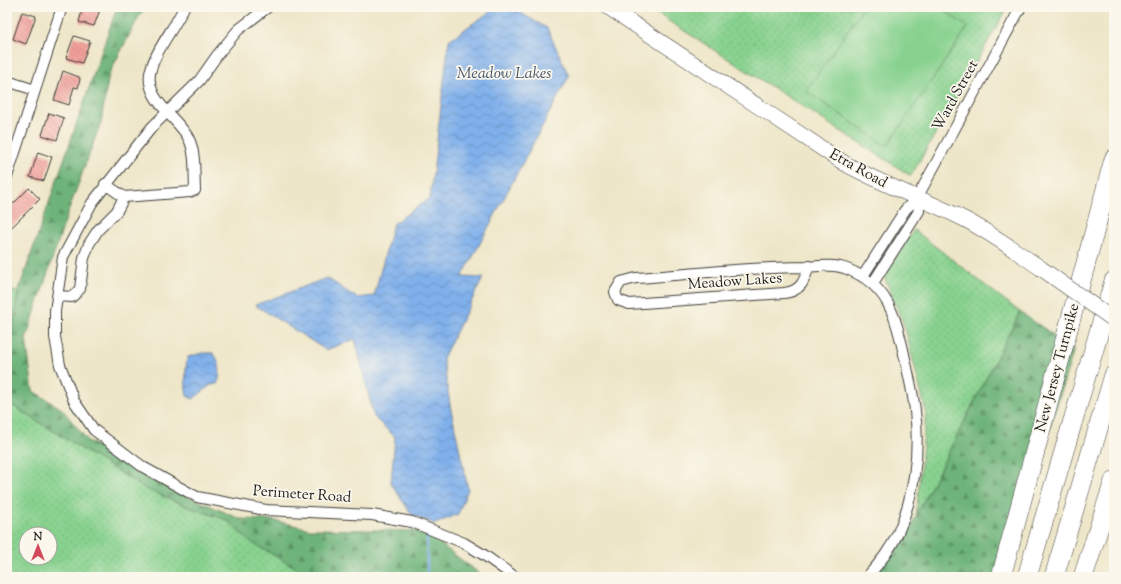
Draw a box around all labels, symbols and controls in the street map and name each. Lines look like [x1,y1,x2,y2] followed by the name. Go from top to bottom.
[928,57,984,135] street label: Ward Street
[457,63,551,86] water label: Meadow Lakes
[825,144,891,194] street label: Etra Road
[687,268,783,296] street label: Meadow Lakes
[1031,301,1085,435] street label: New Jersey Turnpike
[252,481,352,509] street label: Perimeter Road
[18,526,58,566] north arrow
[33,529,43,545] text: N

